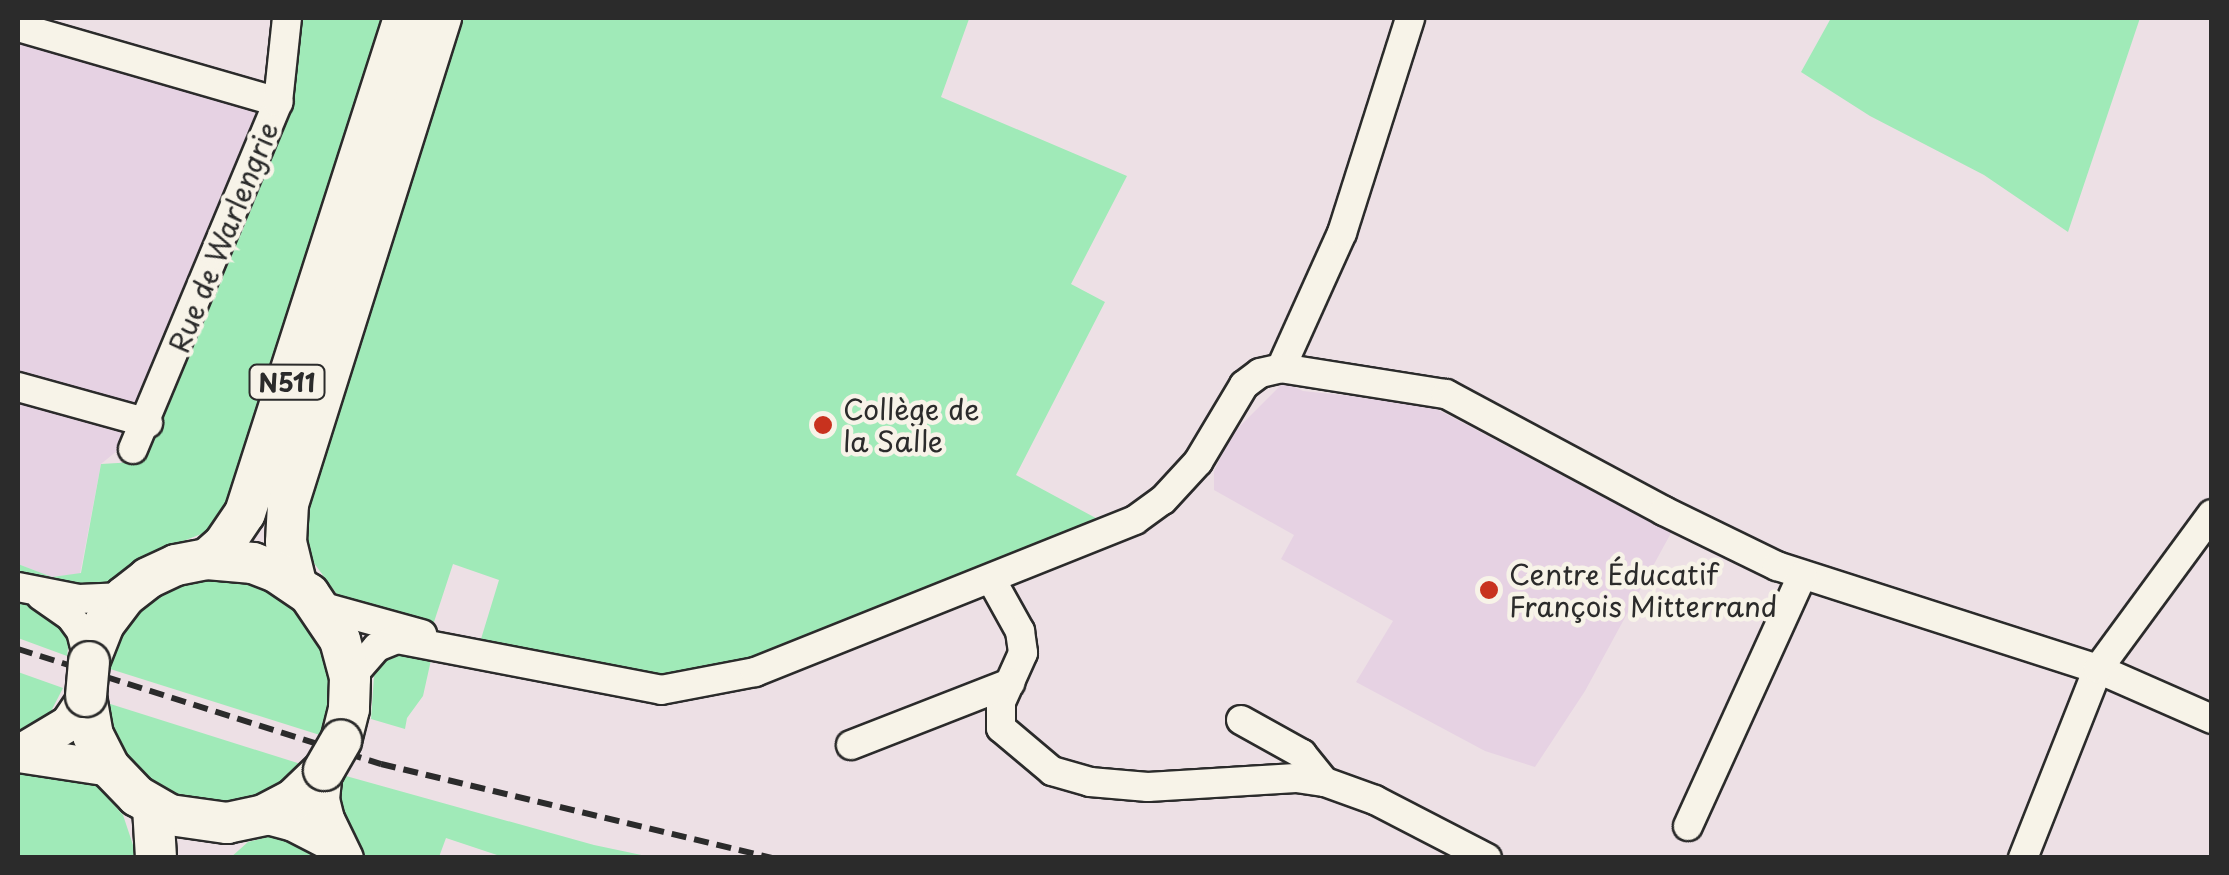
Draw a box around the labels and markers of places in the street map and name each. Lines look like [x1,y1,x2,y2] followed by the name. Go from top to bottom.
[843,392,980,458] place label: Collège de la Salle
[812,414,834,436] marker: Collège de la Salle
[1509,557,1778,623] place label: Centre Éducatif François Mitterrand
[1478,579,1500,601] marker: Centre Éducatif François Mitterrand

